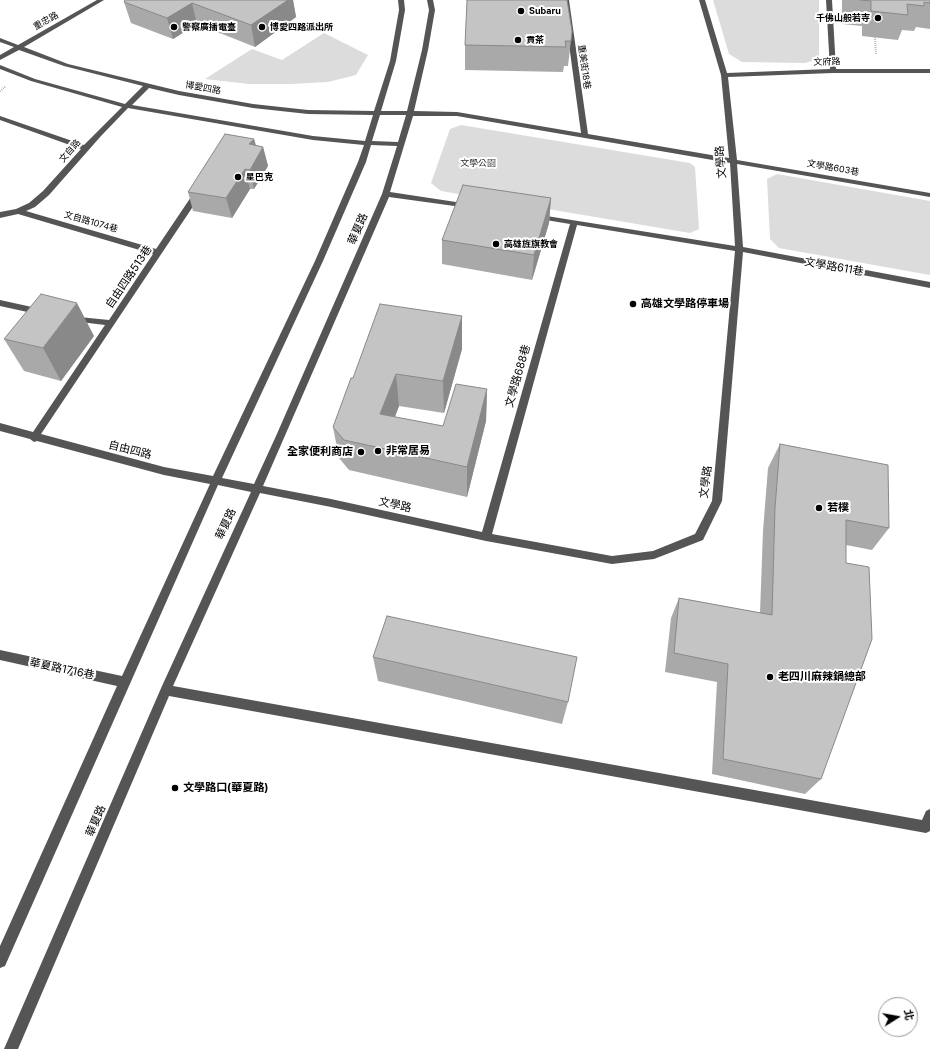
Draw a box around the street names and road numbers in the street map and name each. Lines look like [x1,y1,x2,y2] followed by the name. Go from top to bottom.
[32,10,60,32] street label: 重忠路
[576,44,592,90] street label: 重美街18巷
[813,56,841,68] street label: 文府路
[184,80,222,96] street label: 博愛四路
[57,137,83,165] street label: 文自路
[713,145,729,179] street label: 文學路
[806,158,860,178] street label: 文學路603巷
[63,209,119,235] street label: 文自路1074巷
[345,211,371,247] street label: 華夏路
[103,243,155,311] street label: 自由四路513巷
[803,255,865,279] street label: 文學路611巷
[503,343,533,409] street label: 文學路688巷
[107,438,153,462] street label: 自由四路
[697,465,715,499] street label: 文學路
[377,495,413,515] street label: 文學路
[213,506,239,542] street label: 華夏路
[28,656,96,682] street label: 華夏路1716巷
[83,803,109,839] street label: 華夏路

